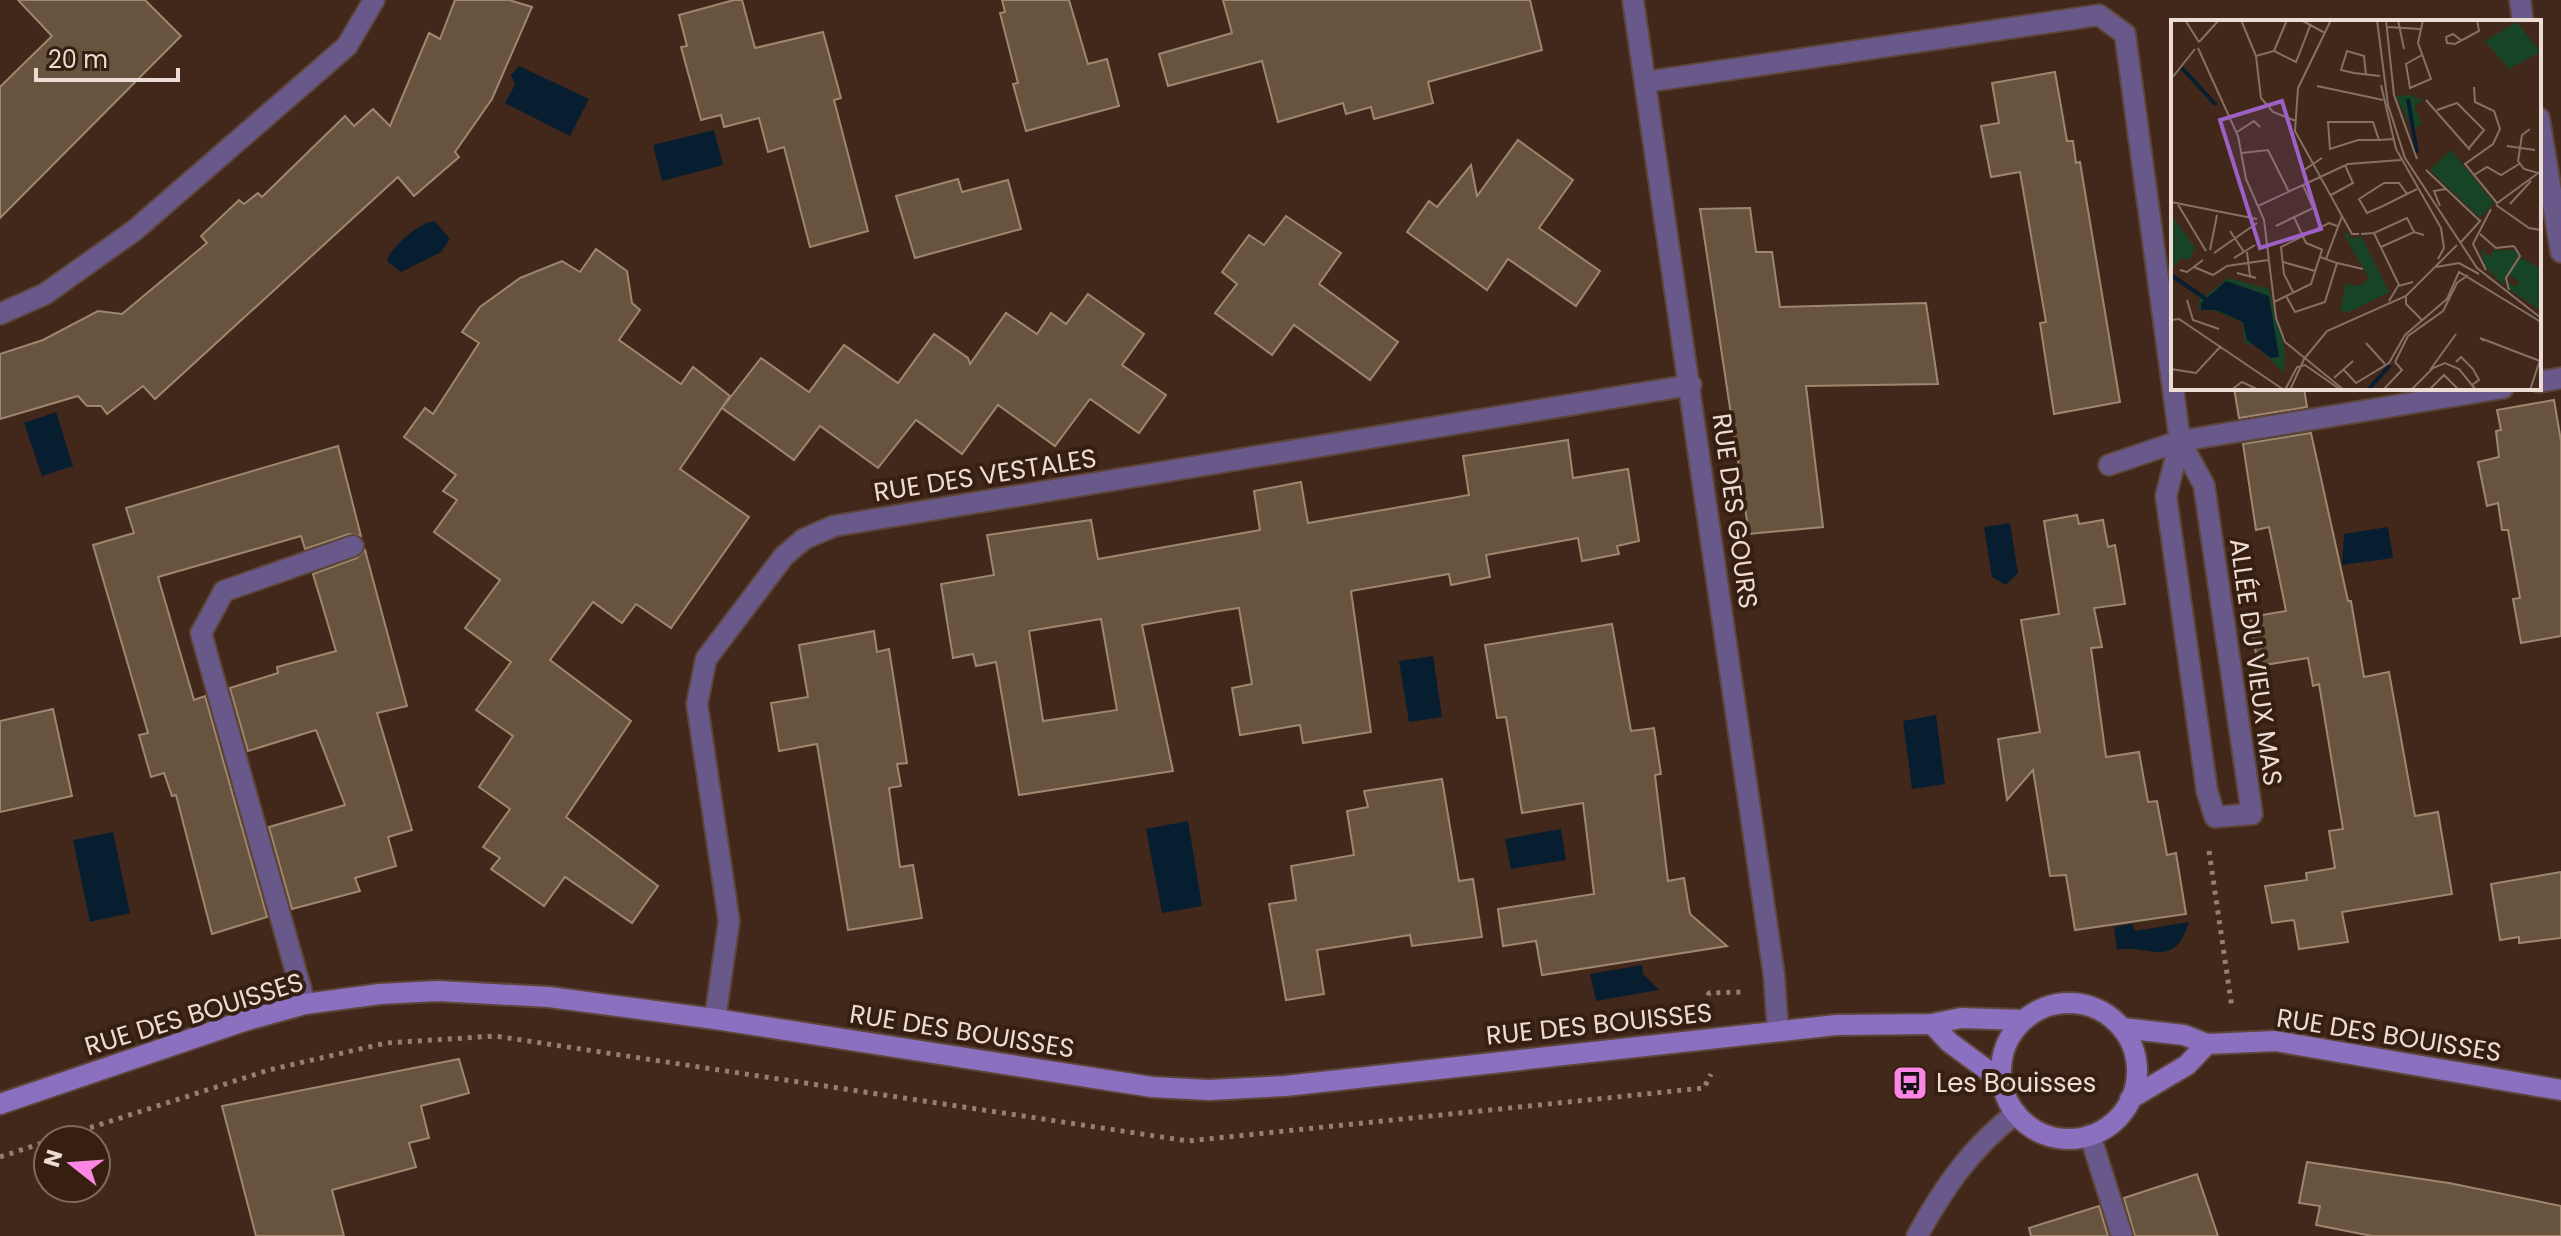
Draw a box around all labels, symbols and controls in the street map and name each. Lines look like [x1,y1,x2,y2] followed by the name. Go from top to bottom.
[2171,20,2541,390] inset map
[36,32,178,82] scale bar
[48,43,108,76] text: 20 m
[1703,411,1767,611] street label: RUE DES GOURS
[871,440,1099,510] street label: RUE DES VESTALES
[2221,536,2291,788] street label: ALLÉE DU VIEUX MAS
[80,964,308,1064] street label: RUE DES BOUISSES
[1484,994,1714,1054] street label: RUE DES BOUISSES
[847,995,1077,1067] street label: RUE DES BOUISSES
[2274,999,2504,1071] street label: RUE DES BOUISSES
[1891,1064,1929,1102] bus stop icon: Les Bouisses
[1936,1065,2096,1101] place label: Les Bouisses
[32,1124,112,1204] north arrow
[36,1146,71,1171] text: N

